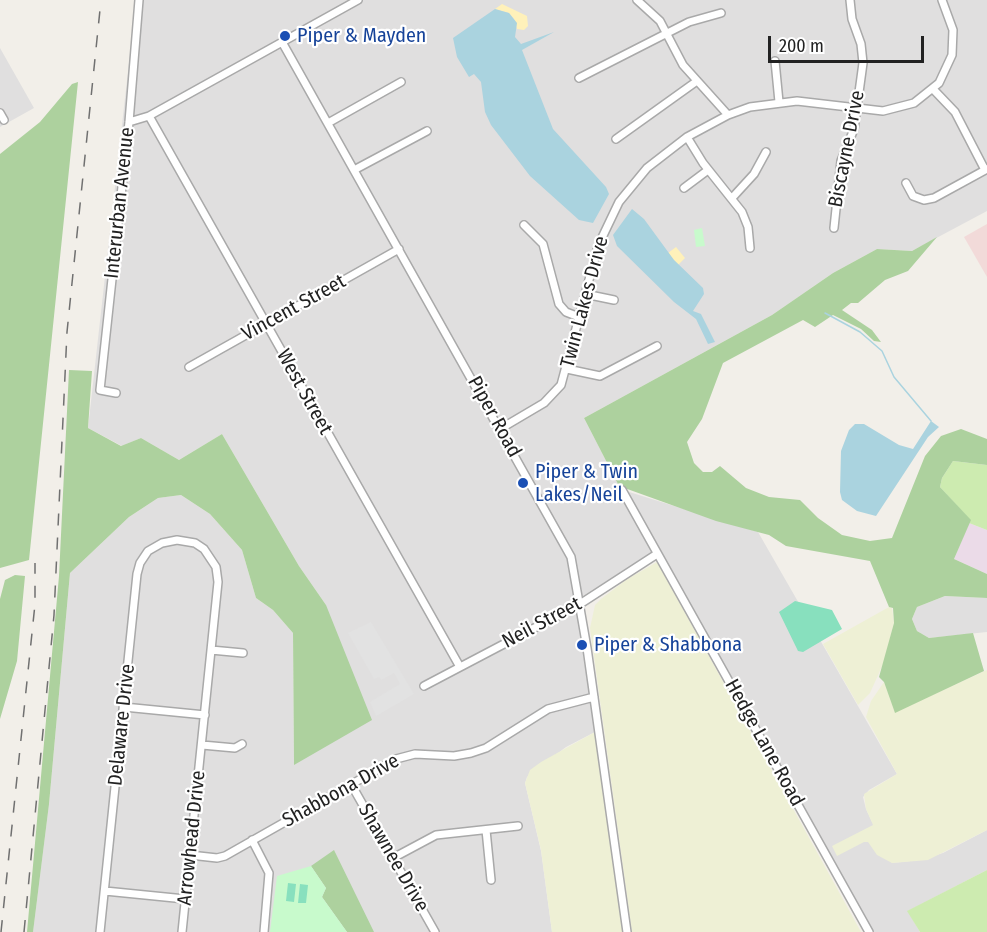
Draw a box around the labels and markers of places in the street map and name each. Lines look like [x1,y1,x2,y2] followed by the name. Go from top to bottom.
[297,24,426,48] place label: Piper & Mayden
[278,29,292,43] marker: Piper & Mayden
[535,460,638,507] place label: Piper & Twin Lakes/Neil
[516,476,530,490] marker: Piper & Twin Lakes/Neil
[594,633,742,657] place label: Piper & Shabbona
[575,638,589,652] marker: Piper & Shabbona

